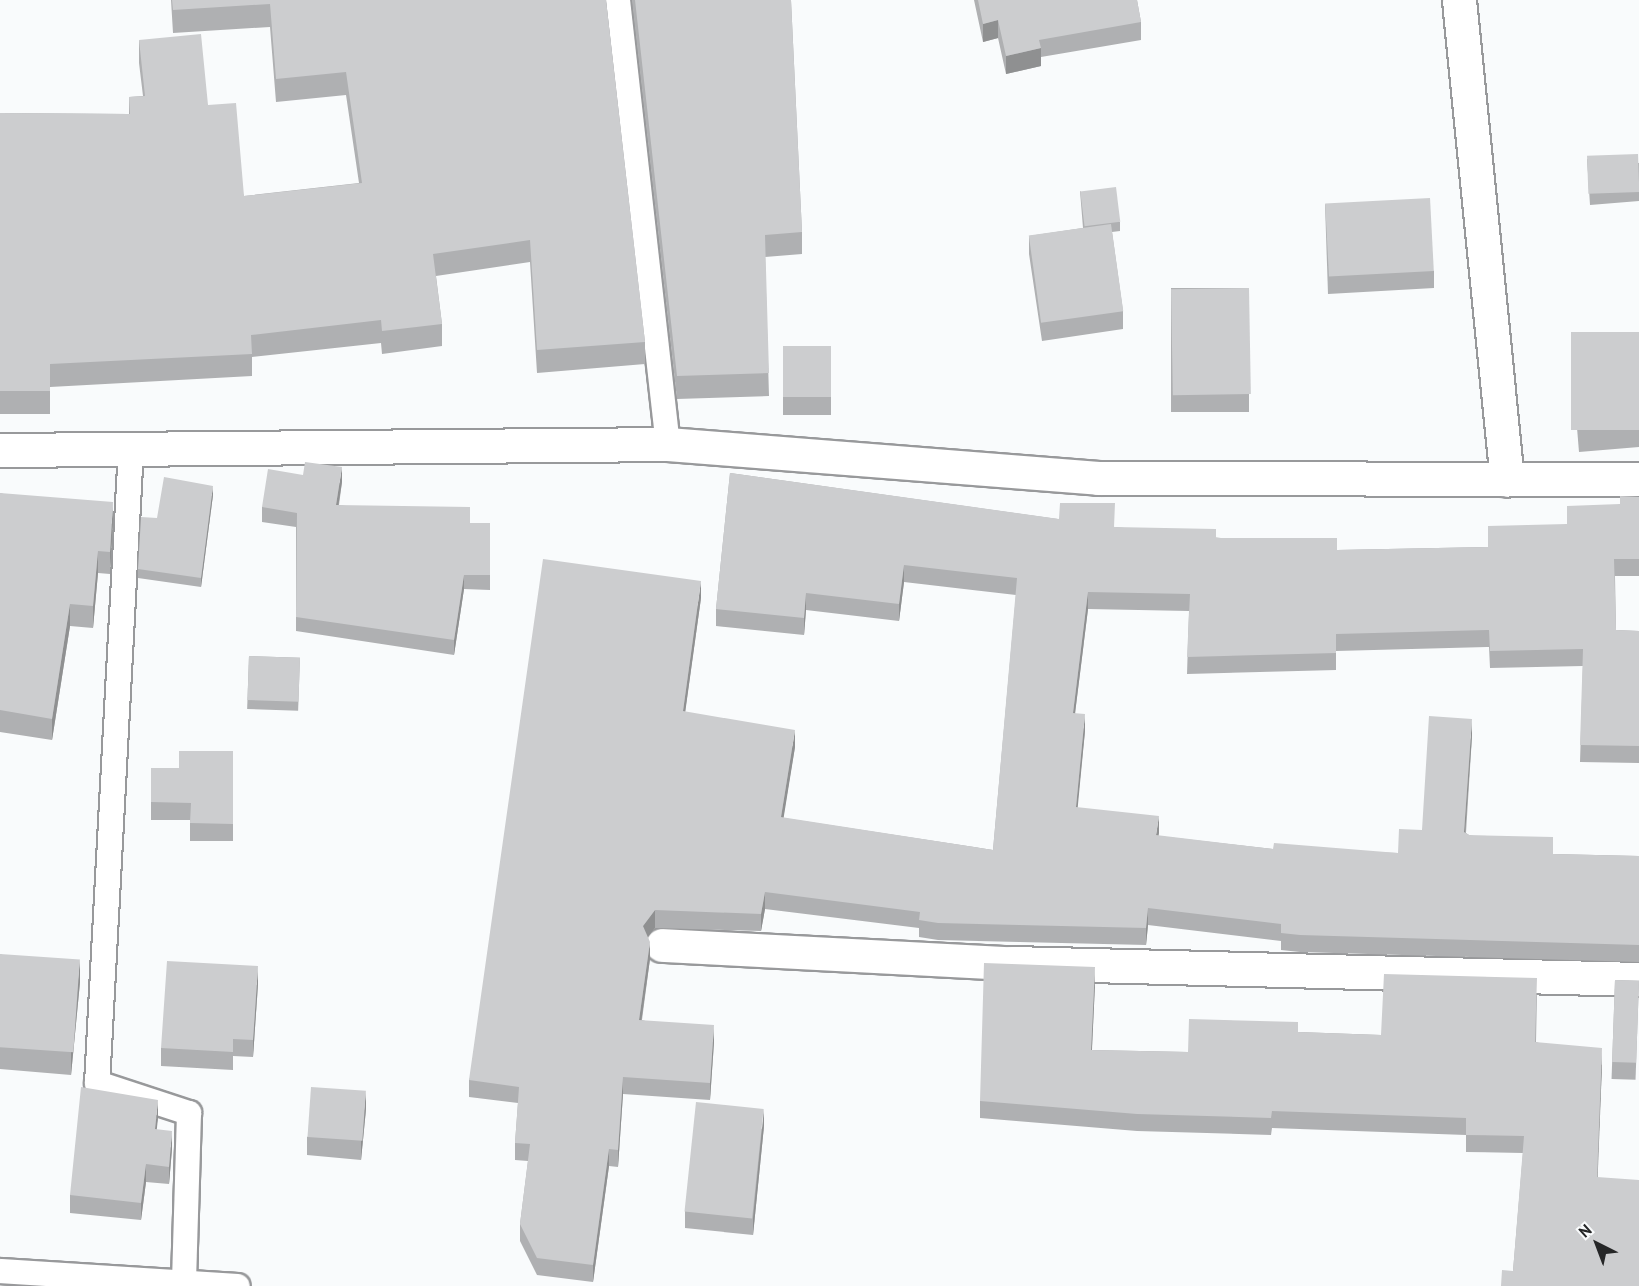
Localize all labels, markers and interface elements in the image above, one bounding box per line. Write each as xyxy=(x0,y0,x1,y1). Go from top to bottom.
north arrow xyxy=(1567,1214,1627,1274)
text: N xyxy=(1574,1220,1596,1242)

